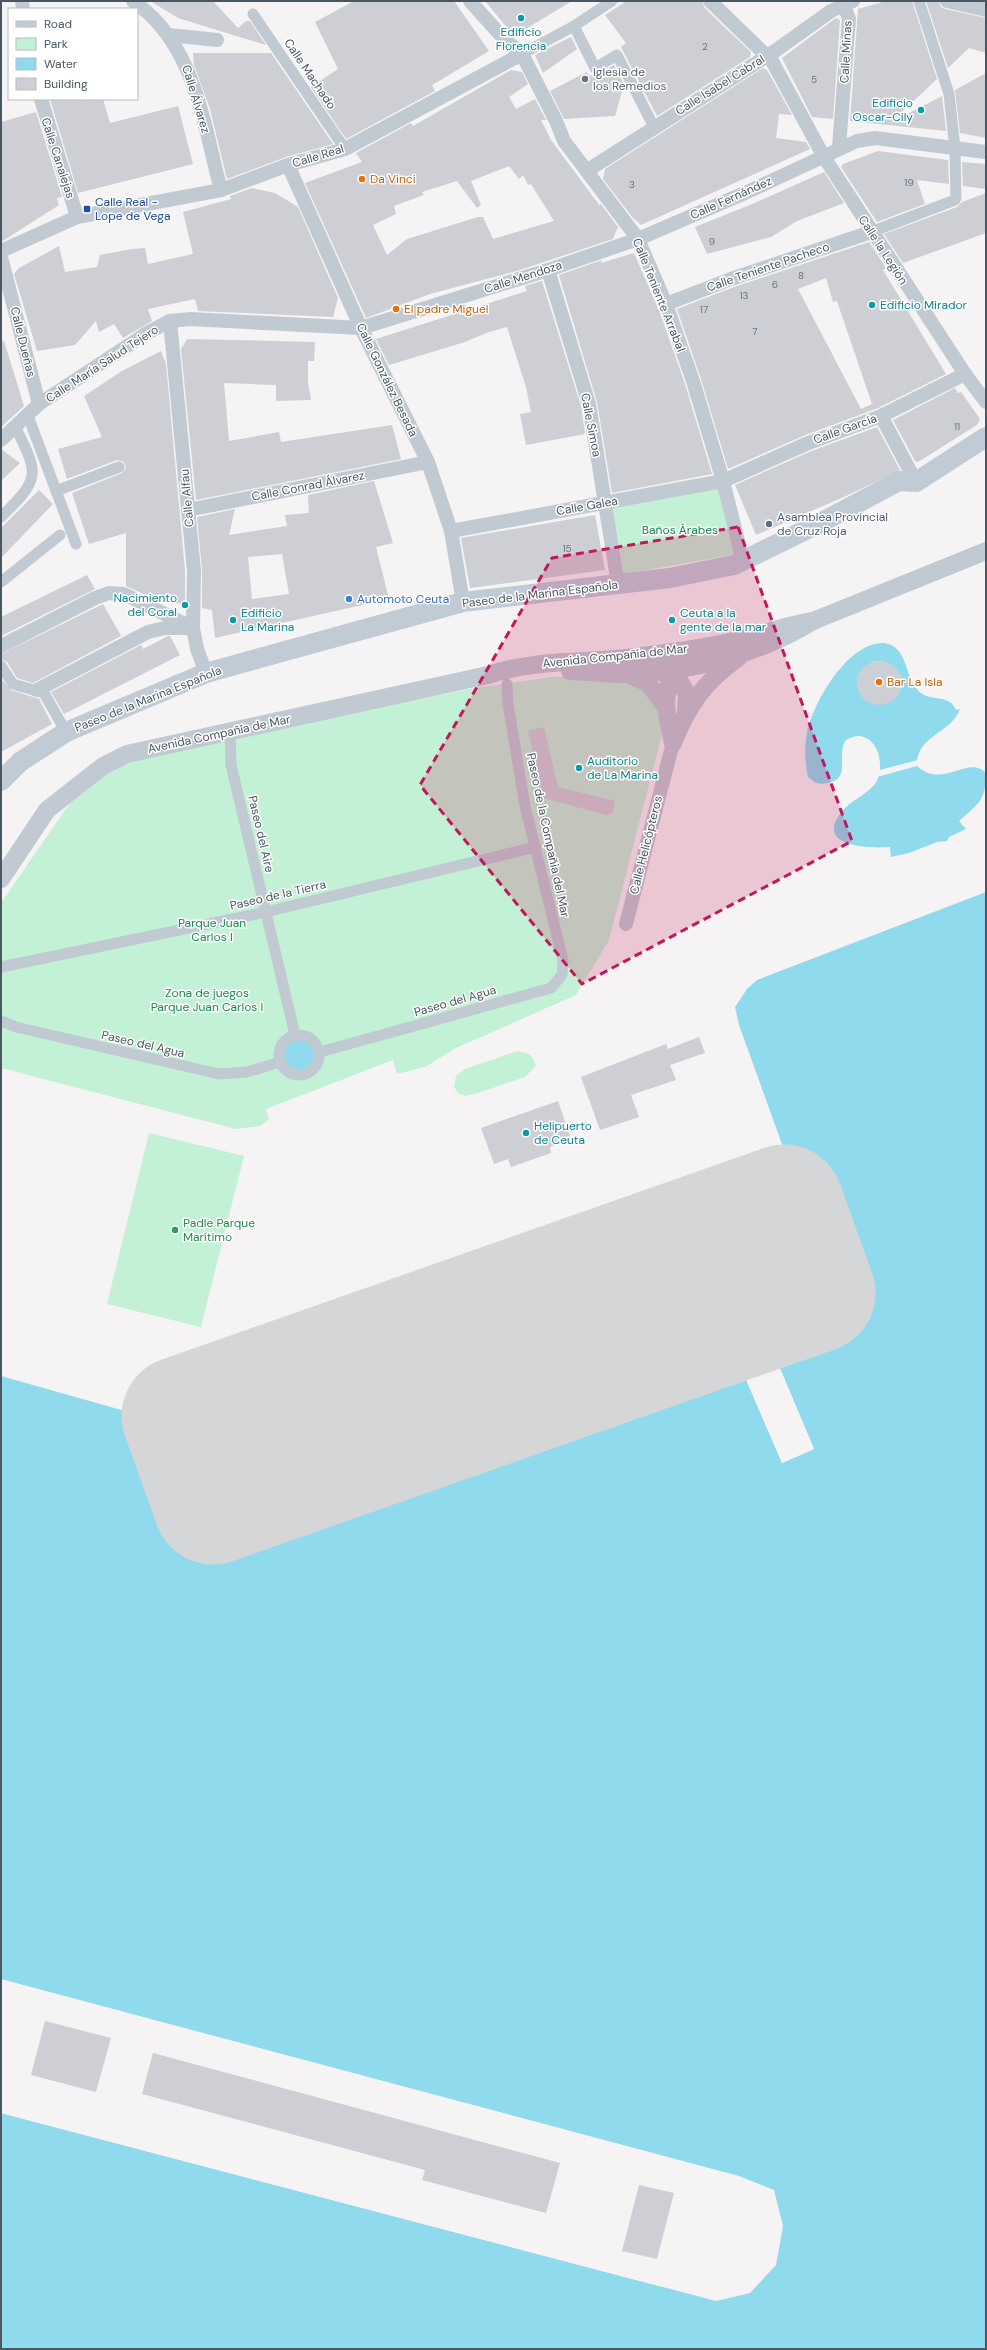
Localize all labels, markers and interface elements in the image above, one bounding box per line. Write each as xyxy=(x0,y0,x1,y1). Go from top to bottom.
legend xyxy=(8,8,138,100)
marker: Edificio Florencia xyxy=(516,13,526,23)
text: Road xyxy=(44,16,72,32)
street label: Calle Minas xyxy=(836,20,856,84)
place label: Edificio Florencia xyxy=(496,24,546,54)
text: Park xyxy=(44,36,68,52)
street label: Calle Machado xyxy=(280,36,340,112)
house number: 2 xyxy=(702,40,708,53)
street label: Calle Isabel Cabral xyxy=(672,51,768,119)
text: Water xyxy=(44,56,78,72)
street label: Calle Álvarez xyxy=(178,63,214,135)
place label: Iglesia de los Remedios xyxy=(593,64,667,94)
house number: 5 xyxy=(811,73,817,86)
marker: Iglesia de los Remedios xyxy=(580,74,590,84)
text: Building xyxy=(44,76,88,92)
place label: Edificio Oscar-Cily xyxy=(853,95,913,125)
marker: Edificio Oscar-Cily xyxy=(916,105,926,115)
street label: Calle Canalejas xyxy=(37,116,79,200)
street label: Calle Real xyxy=(290,141,346,171)
place label: Da Vinci xyxy=(370,171,416,187)
street label: Calle Fernández xyxy=(688,173,774,223)
marker: Da Vinci xyxy=(357,174,367,184)
house number: 19 xyxy=(904,176,914,189)
house number: 3 xyxy=(629,178,635,191)
place label: Calle Real - Lope de Vega xyxy=(95,194,171,224)
marker: Calle Real - Lope de Vega xyxy=(82,204,92,214)
street label: Calle la Legión xyxy=(855,212,911,288)
house number: 9 xyxy=(709,235,715,248)
street label: Calle Teniente Arrabal xyxy=(629,236,689,354)
street label: Calle Teniente Pacheco xyxy=(705,238,831,296)
street label: Calle Mendoza xyxy=(482,257,564,297)
house number: 8 xyxy=(798,269,804,282)
house number: 6 xyxy=(772,278,778,291)
house number: 13 xyxy=(739,289,749,302)
place label: Edificio Mirador xyxy=(880,297,968,313)
marker: Edificio Mirador xyxy=(867,300,877,310)
place label: El padre Miguel xyxy=(404,301,488,317)
house number: 17 xyxy=(700,303,708,316)
marker: El padre Miguel xyxy=(391,304,401,314)
street label: Calle Dueñas xyxy=(7,305,39,379)
street label: Calle González Besada xyxy=(353,321,421,439)
street label: Calle María Salud Tejero xyxy=(43,322,161,406)
house number: 7 xyxy=(752,325,758,338)
street label: Calle Simoa xyxy=(577,392,605,458)
street label: Calle García xyxy=(811,410,879,448)
house number: 11 xyxy=(954,420,960,433)
street label: Calle Conrad Álvarez xyxy=(250,467,366,505)
street label: Calle Alfau xyxy=(176,468,198,528)
street label: Calle Galea xyxy=(555,493,619,519)
place label: Asamblea Provincial de Cruz Roja xyxy=(777,509,888,539)
marker: Asamblea Provincial de Cruz Roja xyxy=(764,519,774,529)
park label: Baños Árabes xyxy=(642,522,718,538)
house number: 15 xyxy=(562,542,572,555)
street label: Paseo de la Marina Española xyxy=(461,576,619,612)
place label: Nacimiento del Coral xyxy=(114,590,177,620)
place label: Automoto Ceuta xyxy=(357,591,449,607)
marker: Automoto Ceuta xyxy=(344,594,354,604)
marker: Nacimiento del Coral xyxy=(180,600,190,610)
place label: Edificio La Marina xyxy=(241,605,294,635)
place label: Ceuta a la gente de la mar xyxy=(680,605,767,635)
marker: Edificio La Marina xyxy=(228,615,238,625)
marker: Ceuta a la gente de la mar xyxy=(667,615,677,625)
street label: Avenida Compañía de Mar xyxy=(542,640,689,672)
street label: Paseo de la Marina Española xyxy=(72,662,224,736)
place label: Bar La Isla xyxy=(887,674,942,690)
marker: Bar La Isla xyxy=(874,677,884,687)
street label: Avenida Compañía de Mar xyxy=(146,711,292,757)
street label: Paseo de la Compañia del Mar xyxy=(523,751,573,919)
place label: Auditorio de La Marina xyxy=(587,753,658,783)
marker: Auditorio de La Marina xyxy=(574,763,584,773)
street label: Paseo del Aire xyxy=(244,794,278,874)
street label: Calle Helicópteros xyxy=(626,794,666,896)
street label: Paseo de la Tierra xyxy=(228,876,328,914)
park label: Parque Juan Carlos I xyxy=(178,915,246,945)
street label: Paseo del Agua xyxy=(412,982,498,1020)
park label: Zona de juegos Parque Juan Carlos I xyxy=(151,985,263,1015)
street label: Paseo del Agua xyxy=(100,1027,186,1061)
place label: Helipuerto de Ceuta xyxy=(534,1118,592,1148)
marker: Helipuerto de Ceuta xyxy=(521,1128,531,1138)
place label: Padle Parque Marítimo xyxy=(183,1215,255,1245)
marker: Padle Parque Marítimo xyxy=(170,1225,180,1235)

